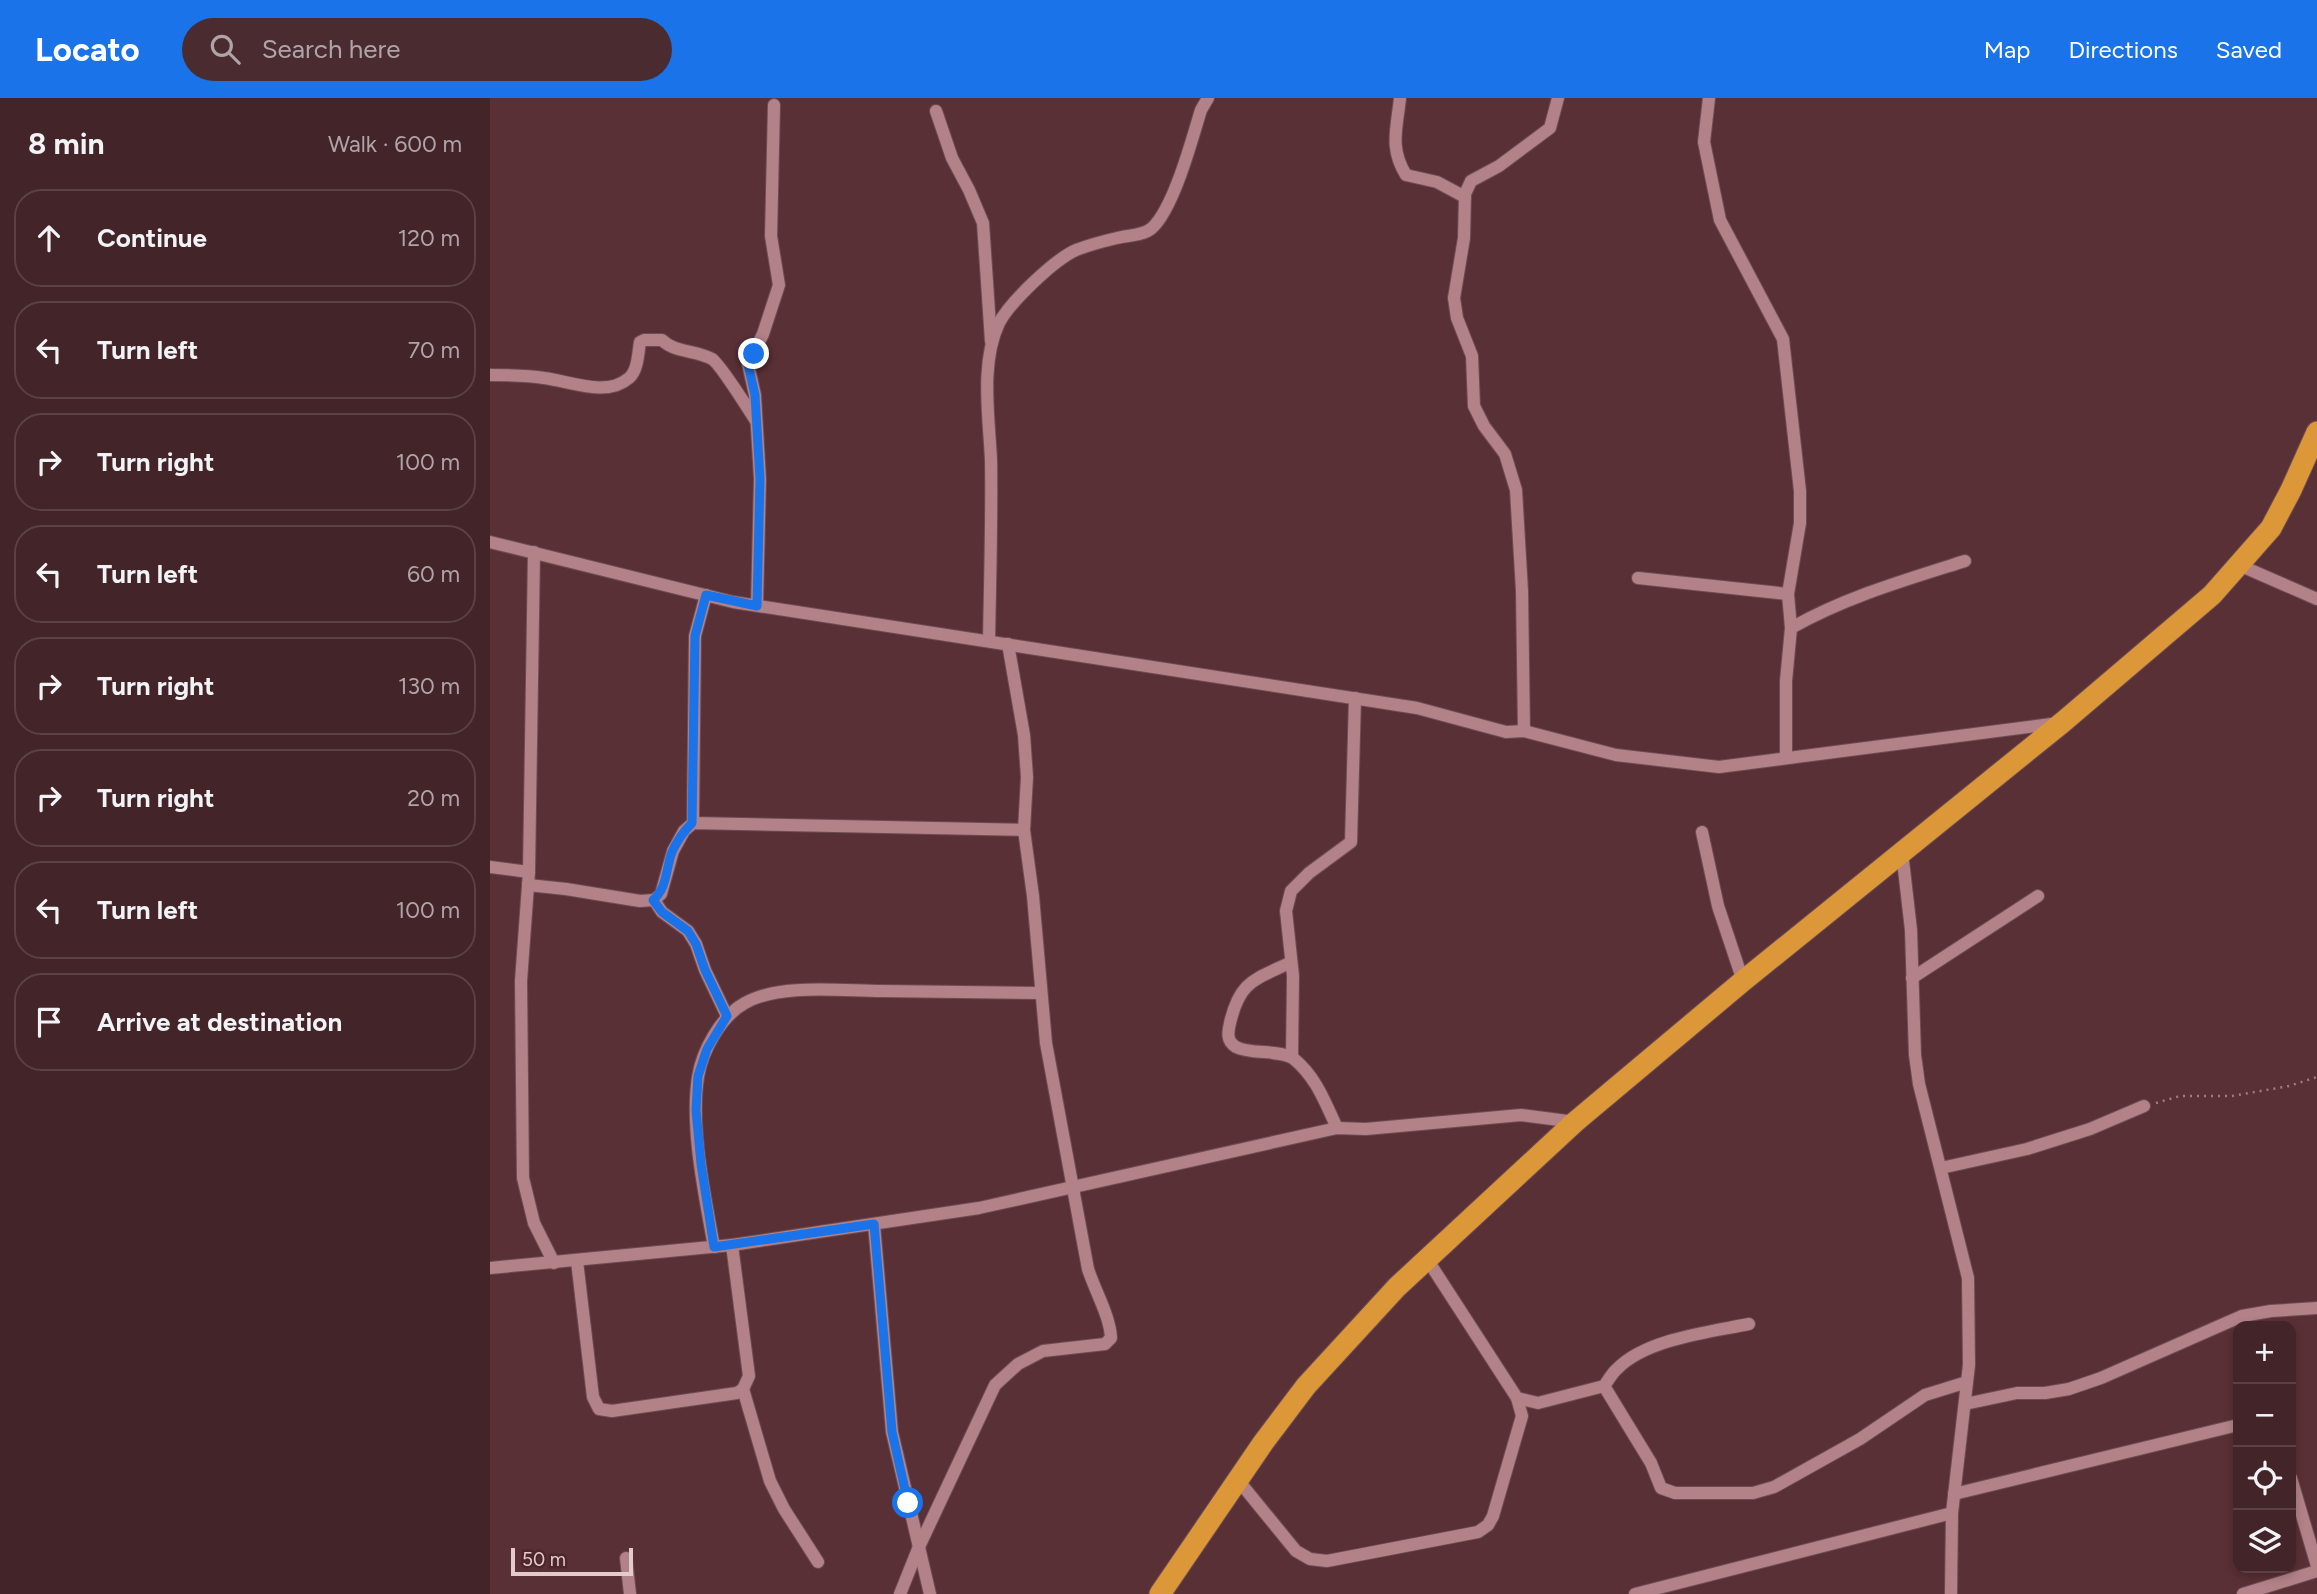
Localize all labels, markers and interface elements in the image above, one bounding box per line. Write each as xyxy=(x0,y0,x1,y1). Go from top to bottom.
search box xyxy=(182,18,672,81)
text: Locato xyxy=(35,30,140,69)
icon: search xyxy=(206,30,244,68)
text: Search here xyxy=(262,33,401,65)
text: Map xyxy=(1984,35,2030,64)
text: Directions xyxy=(2068,35,2178,64)
text: Saved xyxy=(2216,35,2282,64)
text: 8 min xyxy=(28,125,105,162)
text: Walk · 600 m xyxy=(328,130,462,158)
icon: ahead xyxy=(30,219,68,257)
text: Continue xyxy=(97,222,207,254)
text: 120 m xyxy=(398,224,460,252)
icon: left xyxy=(30,331,68,369)
text: Turn left xyxy=(97,334,198,366)
text: 70 m xyxy=(408,336,460,364)
route end xyxy=(738,338,769,369)
icon: right xyxy=(30,443,68,481)
text: Turn right xyxy=(97,446,214,478)
text: 100 m xyxy=(396,448,460,476)
icon: left xyxy=(30,555,68,593)
text: Turn left xyxy=(97,558,198,590)
text: 60 m xyxy=(407,560,460,588)
icon: right xyxy=(30,667,68,705)
text: Turn right xyxy=(97,670,214,702)
text: 130 m xyxy=(398,672,460,700)
icon: right xyxy=(30,779,68,817)
text: Turn right xyxy=(97,782,214,814)
text: 20 m xyxy=(407,784,460,812)
icon: left xyxy=(30,891,68,929)
text: Turn left xyxy=(97,894,198,926)
text: 100 m xyxy=(396,896,460,924)
icon: arrive xyxy=(30,1003,68,1041)
text: Arrive at destination xyxy=(97,1006,342,1038)
map controls xyxy=(2233,1321,2296,1573)
button: + xyxy=(2233,1321,2296,1384)
button: − xyxy=(2233,1384,2296,1447)
button: locate xyxy=(2233,1447,2296,1510)
route start xyxy=(892,1487,923,1518)
button: layers xyxy=(2233,1510,2296,1573)
scale bar xyxy=(511,1545,634,1577)
text: 50 m xyxy=(522,1548,566,1571)

